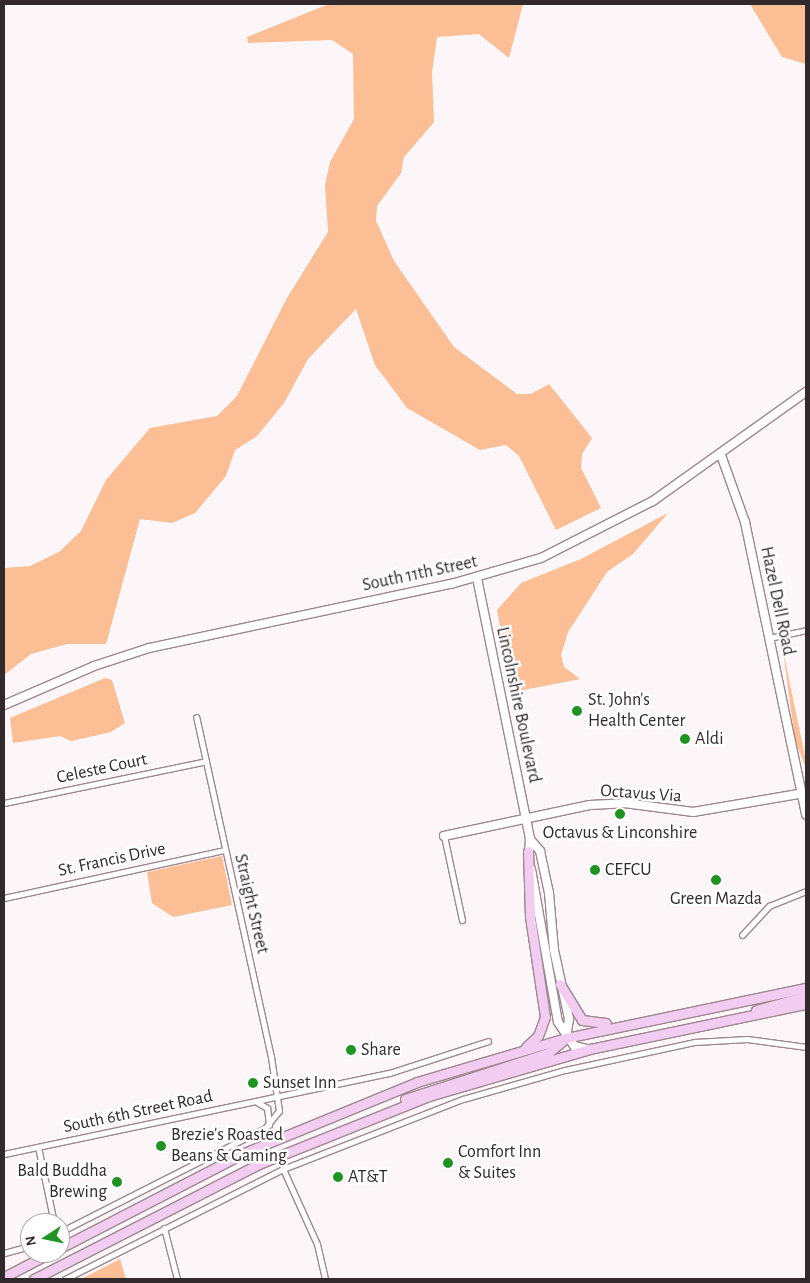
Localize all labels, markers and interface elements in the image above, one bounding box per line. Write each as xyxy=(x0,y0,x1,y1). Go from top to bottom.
street label: Hazel Dell Road xyxy=(755,545,799,657)
street label: South 11th Street xyxy=(361,551,479,597)
street label: Lincolnshire Boulevard xyxy=(491,625,545,785)
place label: St. John's Health Center xyxy=(588,690,685,732)
marker: St. John's Health Center xyxy=(570,704,584,718)
place label: Aldi xyxy=(695,728,724,750)
marker: Aldi xyxy=(679,733,691,745)
street label: Celeste Court xyxy=(55,749,149,789)
street label: Octavus Via xyxy=(600,780,682,808)
marker: Octavus & Linconshire xyxy=(614,808,626,820)
place label: Octavus & Linconshire xyxy=(543,822,697,844)
street label: St. Francis Drive xyxy=(56,838,168,882)
street label: Straight Street xyxy=(229,852,273,956)
place label: CEFCU xyxy=(605,859,651,881)
marker: CEFCU xyxy=(589,864,601,876)
marker: Green Mazda xyxy=(710,874,722,886)
place label: Green Mazda xyxy=(670,888,762,910)
place label: Share xyxy=(361,1039,401,1061)
marker: Share xyxy=(345,1044,357,1056)
place label: Sunset Inn xyxy=(263,1072,336,1094)
marker: Sunset Inn xyxy=(247,1077,259,1089)
street label: South 6th Street Road xyxy=(61,1086,215,1138)
place label: Brezie's Roasted Beans & Gaming xyxy=(171,1125,287,1168)
marker: Brezie's Roasted Beans & Gaming xyxy=(155,1140,167,1152)
place label: Comfort Inn & Suites xyxy=(458,1142,541,1184)
marker: Comfort Inn & Suites xyxy=(442,1157,454,1169)
place label: Bald Buddha Brewing xyxy=(17,1161,107,1204)
place label: AT&T xyxy=(348,1166,388,1188)
marker: AT&T xyxy=(332,1171,344,1183)
marker: Bald Buddha Brewing xyxy=(111,1176,123,1188)
north arrow xyxy=(20,1213,70,1263)
text: N xyxy=(23,1235,39,1247)

